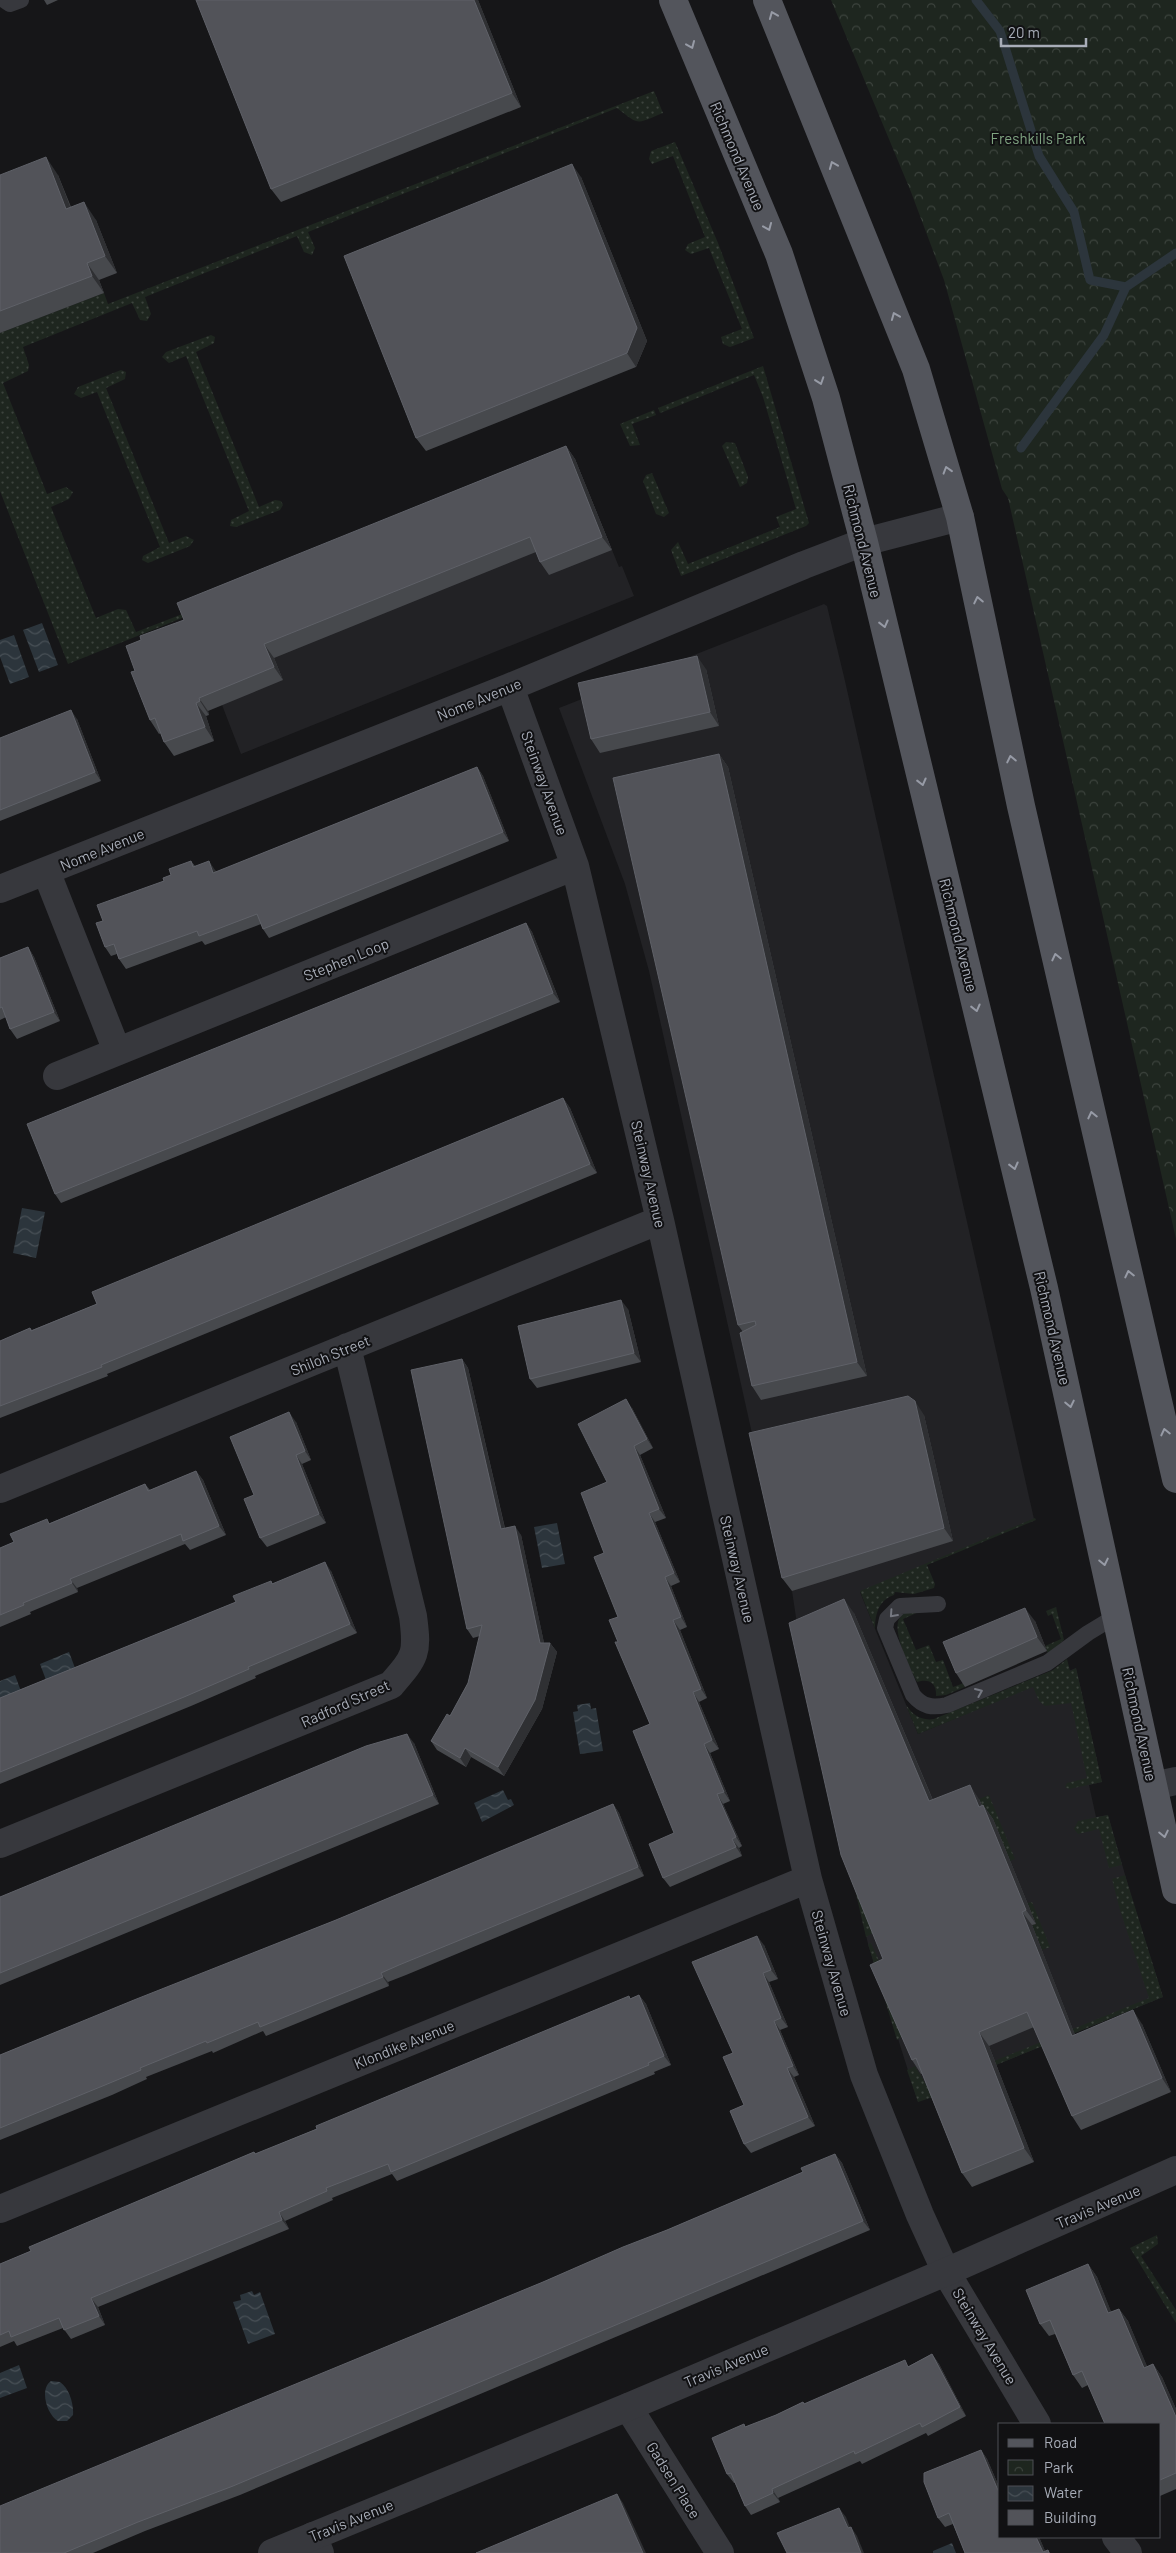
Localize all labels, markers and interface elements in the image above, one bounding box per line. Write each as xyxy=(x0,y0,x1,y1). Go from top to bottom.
one-way arrow xyxy=(769,11,779,20)
scale bar xyxy=(1001,15,1086,47)
text: 20 m xyxy=(1008,23,1040,41)
one-way arrow xyxy=(685,40,696,49)
street label: Richmond Avenue xyxy=(707,99,769,213)
park label: Freshkills Park xyxy=(991,129,1086,147)
one-way arrow xyxy=(829,162,839,170)
one-way arrow xyxy=(762,222,772,231)
one-way arrow xyxy=(890,312,901,321)
one-way arrow xyxy=(814,376,824,385)
one-way arrow xyxy=(942,466,952,474)
street label: Richmond Avenue xyxy=(840,482,886,600)
one-way arrow xyxy=(974,595,984,604)
one-way arrow xyxy=(878,619,889,628)
street label: Nome Avenue xyxy=(434,674,524,724)
street label: Steinway Avenue xyxy=(518,728,572,838)
one-way arrow xyxy=(1006,754,1017,763)
one-way arrow xyxy=(916,777,927,786)
street label: Nome Avenue xyxy=(57,824,147,874)
street label: Richmond Avenue xyxy=(936,876,982,994)
street label: Stephen Loop xyxy=(301,934,391,984)
one-way arrow xyxy=(1051,952,1062,961)
one-way arrow xyxy=(970,1003,981,1012)
one-way arrow xyxy=(1087,1111,1098,1120)
street label: Steinway Avenue xyxy=(628,1119,670,1229)
one-way arrow xyxy=(1008,1161,1019,1170)
street label: Richmond Avenue xyxy=(1031,1269,1075,1387)
one-way arrow xyxy=(1124,1269,1134,1278)
street label: Shiloh Street xyxy=(288,1331,372,1379)
one-way arrow xyxy=(1064,1399,1074,1408)
one-way arrow xyxy=(1160,1428,1171,1436)
street label: Steinway Avenue xyxy=(717,1514,759,1624)
one-way arrow xyxy=(1098,1558,1109,1567)
one-way arrow xyxy=(890,1608,899,1617)
street label: Richmond Avenue xyxy=(1119,1665,1161,1783)
street label: Radford Street xyxy=(298,1675,392,1731)
one-way arrow xyxy=(974,1688,982,1698)
one-way arrow xyxy=(1158,1830,1169,1838)
street label: Steinway Avenue xyxy=(808,1908,856,2018)
street label: Klondike Avenue xyxy=(351,2016,457,2072)
street label: Travis Avenue xyxy=(1053,2180,1143,2232)
street label: Steinway Avenue xyxy=(949,2284,1021,2388)
street label: Travis Avenue xyxy=(681,2339,771,2391)
legend xyxy=(998,2423,1161,2538)
text: Road xyxy=(1044,2433,1077,2451)
street label: Gadsen Place xyxy=(643,2438,705,2522)
text: Park xyxy=(1044,2458,1074,2476)
text: Water xyxy=(1044,2483,1083,2501)
street label: Travis Avenue xyxy=(306,2495,396,2545)
text: Building xyxy=(1044,2508,1097,2526)

